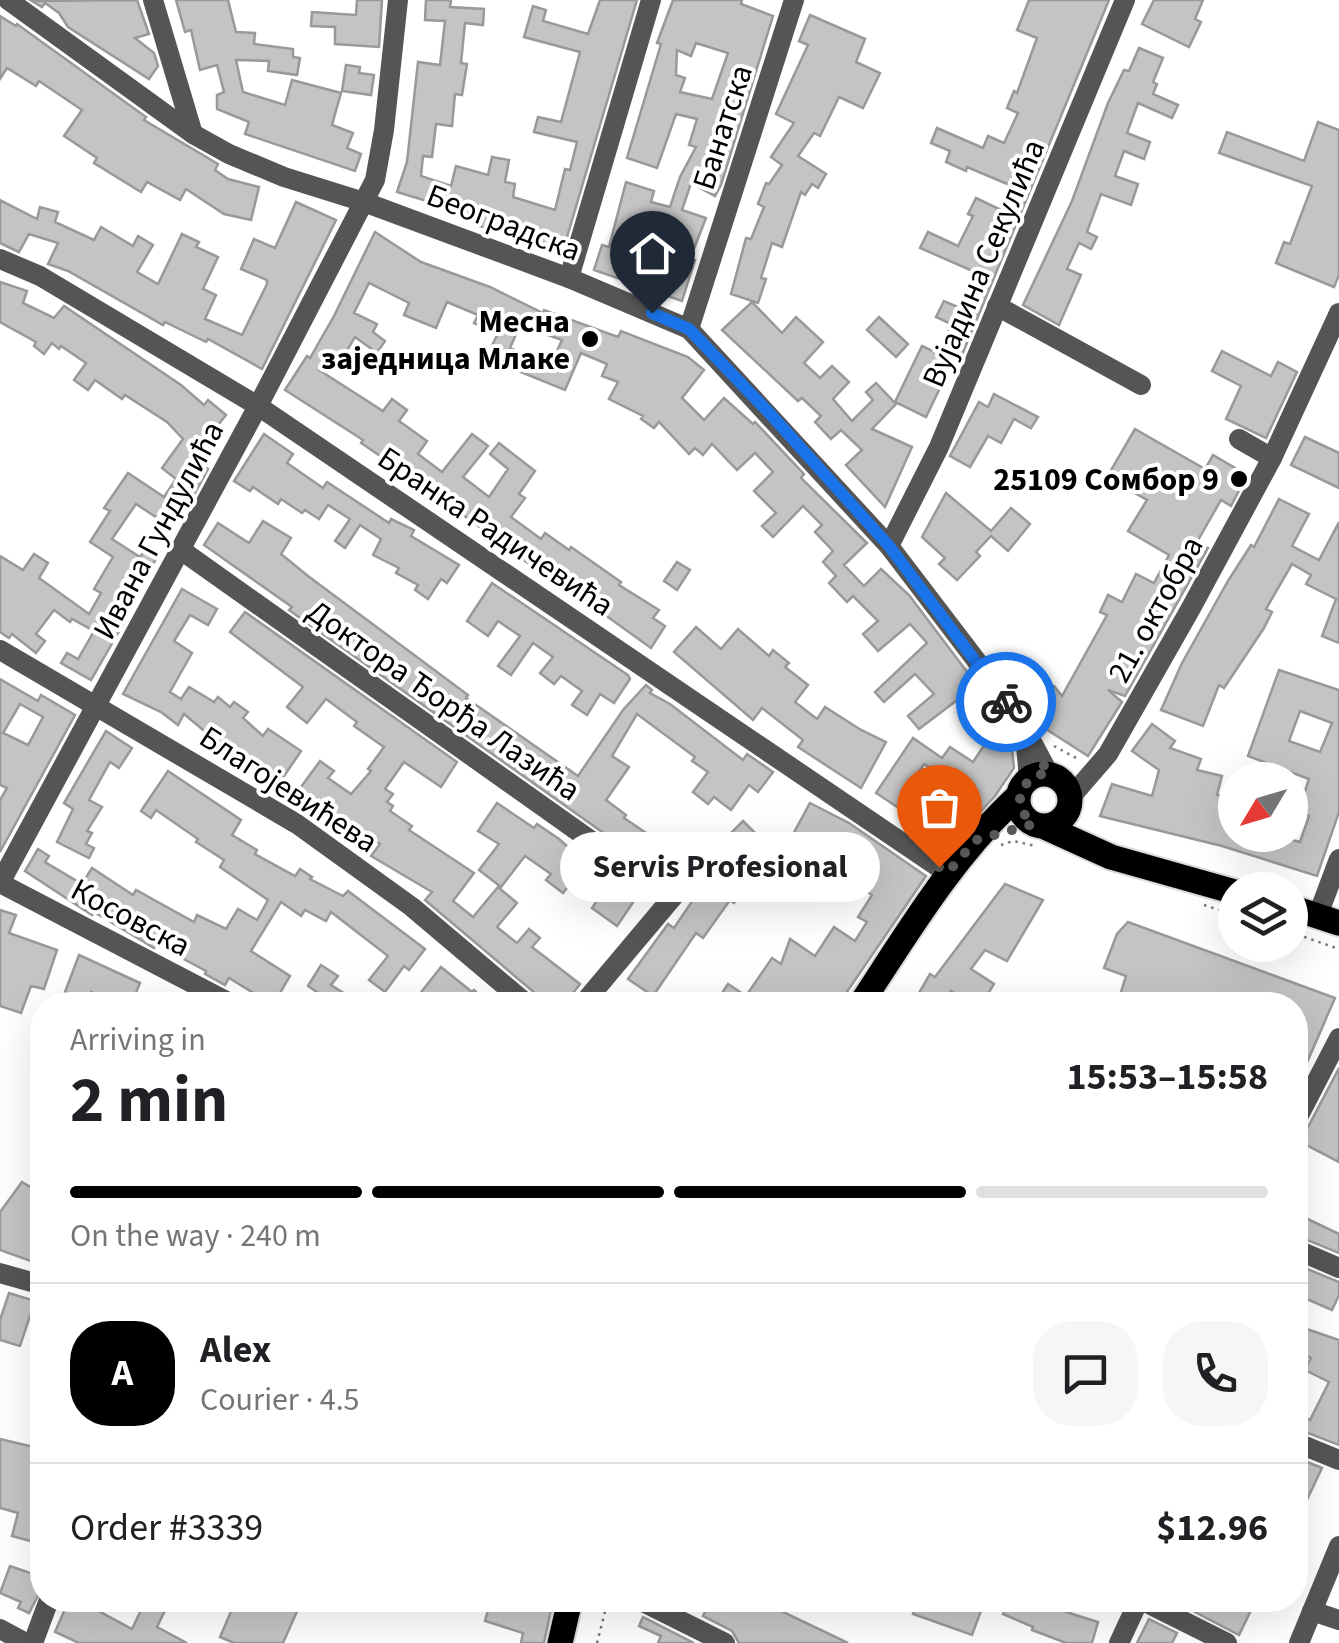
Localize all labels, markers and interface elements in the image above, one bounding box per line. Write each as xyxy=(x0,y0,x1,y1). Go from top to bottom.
street label: Банатска xyxy=(681,59,765,196)
street label: Вујадина Секулића xyxy=(911,132,1057,395)
street label: Београдска xyxy=(420,172,587,273)
pin xyxy=(610,211,695,314)
icon: home xyxy=(625,226,680,281)
place label: Месна заједница Млаке xyxy=(321,299,570,382)
marker: Месна заједница Млаке xyxy=(579,328,601,350)
street label: Ивана Гундулића xyxy=(82,413,236,648)
street label: Бранка Радичевића xyxy=(368,436,623,628)
place label: 25109 Сомбор 9 xyxy=(993,457,1219,503)
marker: 25109 Сомбор 9 xyxy=(1228,468,1250,490)
street label: 21. октобра xyxy=(1097,528,1215,691)
street label: Доктора Ђорђа Лазића xyxy=(297,589,590,813)
courier xyxy=(956,652,1056,752)
icon: bike xyxy=(979,675,1034,730)
street label: Благојевићева xyxy=(190,715,387,865)
north arrow xyxy=(1218,762,1308,852)
map controls xyxy=(1218,762,1308,962)
pin xyxy=(897,765,982,868)
icon: bag xyxy=(912,780,967,835)
callout: Servis Profesional xyxy=(559,832,879,902)
text: Servis Profesional xyxy=(593,844,847,890)
street label: Косовска xyxy=(63,867,198,969)
button: layers xyxy=(1218,872,1308,962)
text: Arriving in xyxy=(70,1017,206,1063)
text: 15:53–15:58 xyxy=(1066,1050,1268,1104)
text: 2 min xyxy=(70,1054,228,1147)
text: On the way · 240 m xyxy=(70,1213,321,1259)
button: chat xyxy=(1033,1321,1138,1426)
button: phone xyxy=(1163,1321,1268,1426)
text: Alex xyxy=(200,1323,271,1377)
text: A xyxy=(112,1346,133,1400)
text: Courier · 4.5 xyxy=(200,1377,360,1423)
text: Order #3339 xyxy=(70,1501,263,1555)
text: $12.96 xyxy=(1156,1501,1268,1555)

